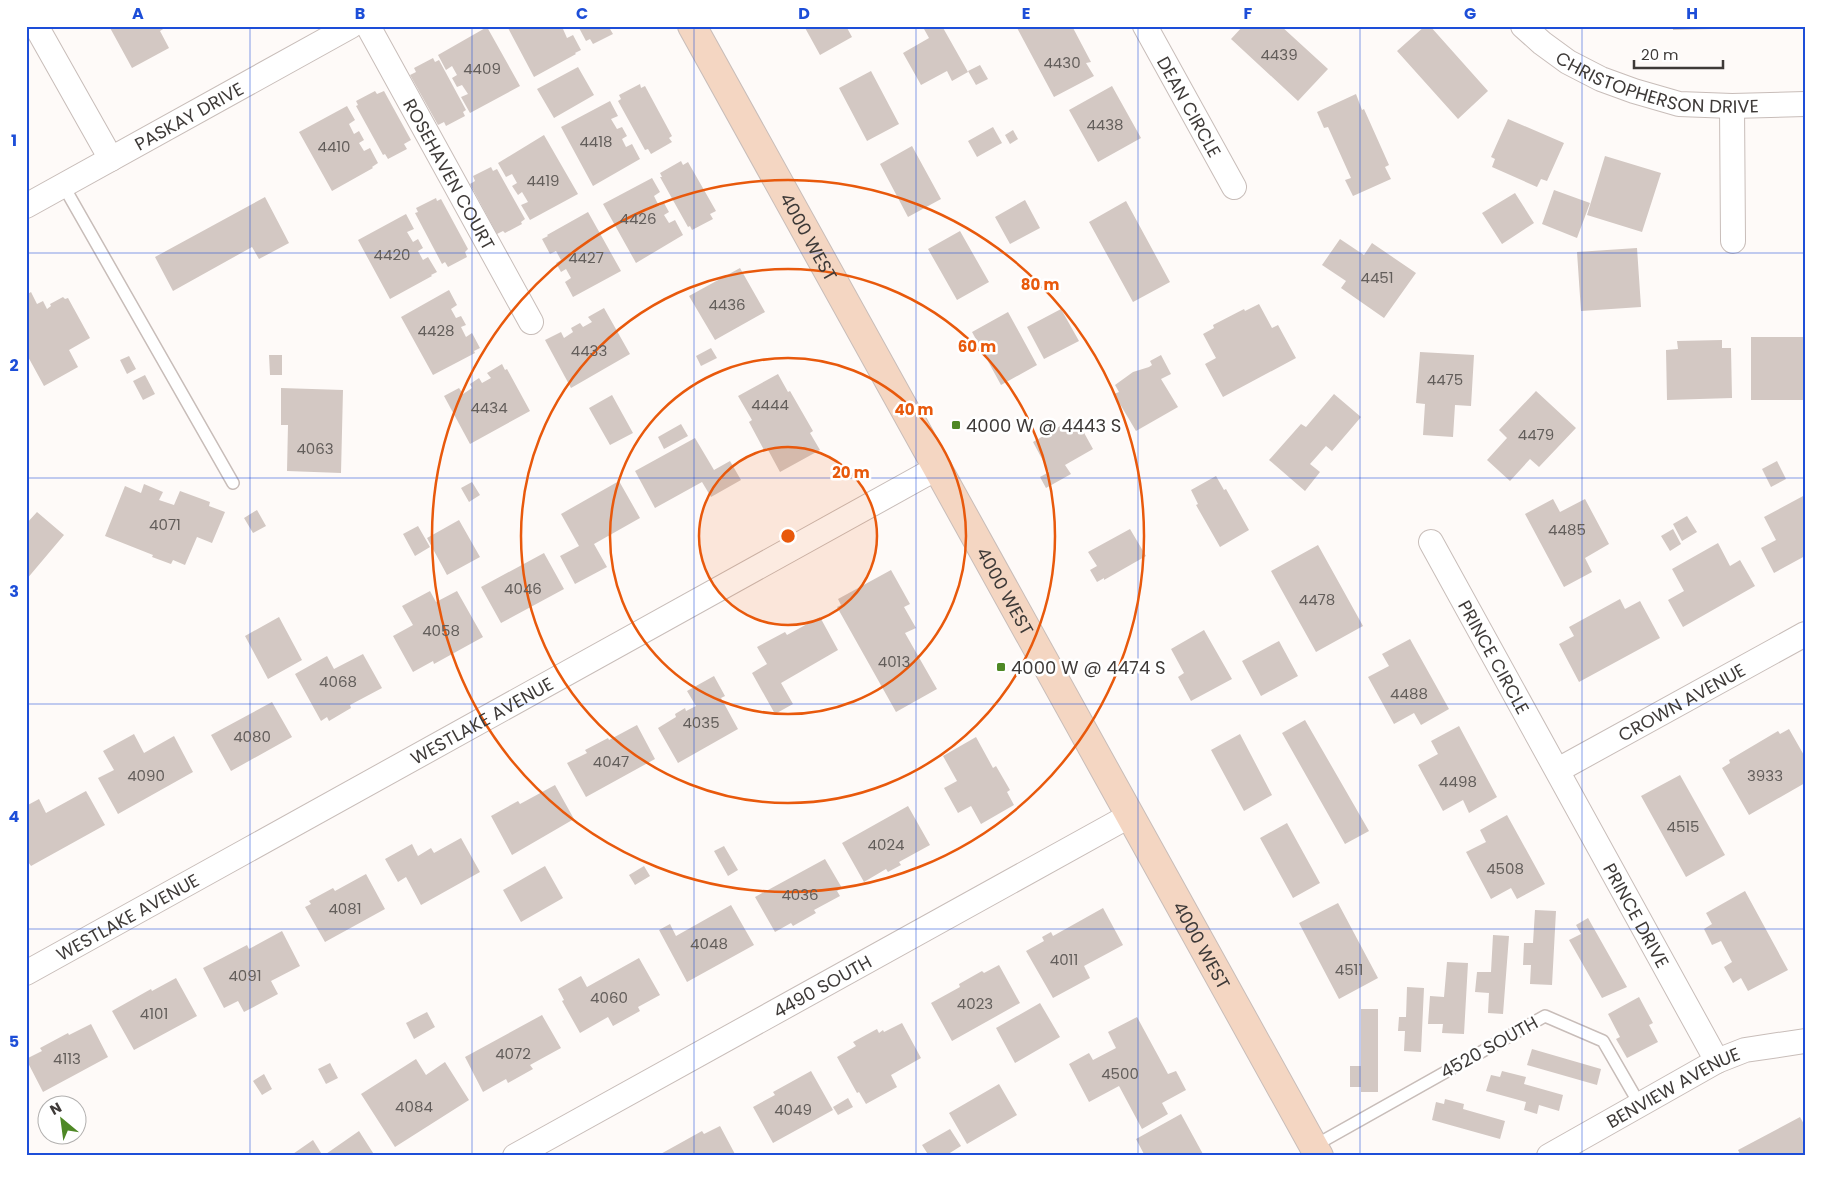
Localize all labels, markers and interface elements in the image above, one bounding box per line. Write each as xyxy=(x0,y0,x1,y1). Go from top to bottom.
text: A xyxy=(132,2,144,25)
text: B xyxy=(355,2,365,25)
text: C xyxy=(576,2,588,25)
text: D xyxy=(798,2,810,25)
text: E xyxy=(1022,2,1030,25)
text: F xyxy=(1244,2,1253,25)
text: G xyxy=(1464,2,1476,25)
text: H xyxy=(1686,2,1698,25)
scale bar xyxy=(1634,38,1722,70)
house number: 4439 xyxy=(1260,44,1298,65)
text: 20 m xyxy=(1641,44,1679,65)
street label: CHRISTOPHERSON DRIVE xyxy=(1551,45,1759,119)
house number: 4430 xyxy=(1043,52,1081,73)
street label: DEAN CIRCLE xyxy=(1152,52,1227,161)
house number: 4409 xyxy=(463,58,501,79)
street label: PASKAY DRIVE xyxy=(130,76,248,156)
street label: ROSEHAVEN COURT xyxy=(398,94,501,254)
house number: 4438 xyxy=(1086,114,1124,135)
text: 1 xyxy=(11,129,17,152)
house number: 4418 xyxy=(579,131,613,152)
house number: 4410 xyxy=(317,136,351,157)
house number: 4419 xyxy=(526,170,560,191)
street label: 4000 WEST xyxy=(774,188,844,286)
house number: 4426 xyxy=(619,208,657,229)
house number: 4420 xyxy=(374,244,410,265)
house number: 4427 xyxy=(568,247,604,268)
house number: 4451 xyxy=(1360,267,1394,288)
text: 80 m xyxy=(1021,274,1059,295)
house number: 4436 xyxy=(708,294,746,315)
house number: 4428 xyxy=(418,320,454,341)
text: 60 m xyxy=(958,336,996,357)
house number: 4433 xyxy=(571,340,607,361)
text: 2 xyxy=(9,354,19,377)
house number: 4475 xyxy=(1427,369,1463,390)
house number: 4444 xyxy=(751,394,789,415)
house number: 4434 xyxy=(470,397,508,418)
text: 40 m xyxy=(894,399,934,420)
place label: 4000 W @ 4443 S xyxy=(966,413,1121,438)
marker: 4000 W @ 4443 S xyxy=(950,419,962,431)
house number: 4479 xyxy=(1518,424,1554,445)
house number: 4063 xyxy=(296,438,334,459)
text: 20 m xyxy=(832,462,870,483)
house number: 4071 xyxy=(149,514,181,535)
house number: 4485 xyxy=(1548,519,1586,540)
centre of rings xyxy=(779,527,797,545)
street label: 4000 WEST xyxy=(971,542,1040,640)
house number: 4046 xyxy=(504,578,542,599)
text: 3 xyxy=(9,580,19,603)
house number: 4478 xyxy=(1299,589,1335,610)
street label: PRINCE CIRCLE xyxy=(1453,595,1536,718)
house number: 4058 xyxy=(422,620,460,641)
house number: 4013 xyxy=(878,651,910,672)
place label: 4000 W @ 4474 S xyxy=(1011,655,1166,680)
street label: CROWN AVENUE xyxy=(1613,657,1750,747)
marker: 4000 W @ 4474 S xyxy=(995,661,1007,673)
house number: 4068 xyxy=(319,671,357,692)
street label: WESTLAKE AVENUE xyxy=(406,671,557,770)
house number: 4488 xyxy=(1390,683,1428,704)
house number: 4035 xyxy=(682,712,720,733)
house number: 4080 xyxy=(233,726,271,747)
house number: 4047 xyxy=(593,751,629,772)
house number: 4090 xyxy=(127,765,165,786)
house number: 3933 xyxy=(1747,765,1783,786)
house number: 4498 xyxy=(1439,771,1477,792)
text: 4 xyxy=(9,805,20,828)
house number: 4515 xyxy=(1666,816,1700,837)
house number: 4024 xyxy=(868,834,904,855)
house number: 4508 xyxy=(1486,858,1524,879)
street label: PRINCE DRIVE xyxy=(1598,858,1676,972)
street label: WESTLAKE AVENUE xyxy=(52,867,203,966)
house number: 4036 xyxy=(781,884,819,905)
street label: 4000 WEST xyxy=(1167,896,1237,994)
house number: 4081 xyxy=(328,898,362,919)
house number: 4048 xyxy=(690,933,728,954)
street label: 4490 SOUTH xyxy=(768,949,876,1023)
house number: 4011 xyxy=(1050,949,1078,970)
house number: 4511 xyxy=(1335,959,1363,980)
house number: 4091 xyxy=(228,965,262,986)
house number: 4060 xyxy=(590,987,628,1008)
house number: 4023 xyxy=(957,993,993,1014)
house number: 4101 xyxy=(140,1003,168,1024)
street label: 4520 SOUTH xyxy=(1436,1010,1542,1084)
text: 5 xyxy=(9,1030,19,1053)
street label: BENVIEW AVENUE xyxy=(1602,1041,1743,1134)
house number: 4072 xyxy=(495,1043,531,1064)
house number: 4113 xyxy=(53,1048,81,1069)
house number: 4500 xyxy=(1101,1063,1139,1084)
north arrow xyxy=(38,1094,88,1144)
house number: 4084 xyxy=(395,1096,433,1117)
text: N xyxy=(46,1097,65,1120)
house number: 4049 xyxy=(774,1099,812,1120)

